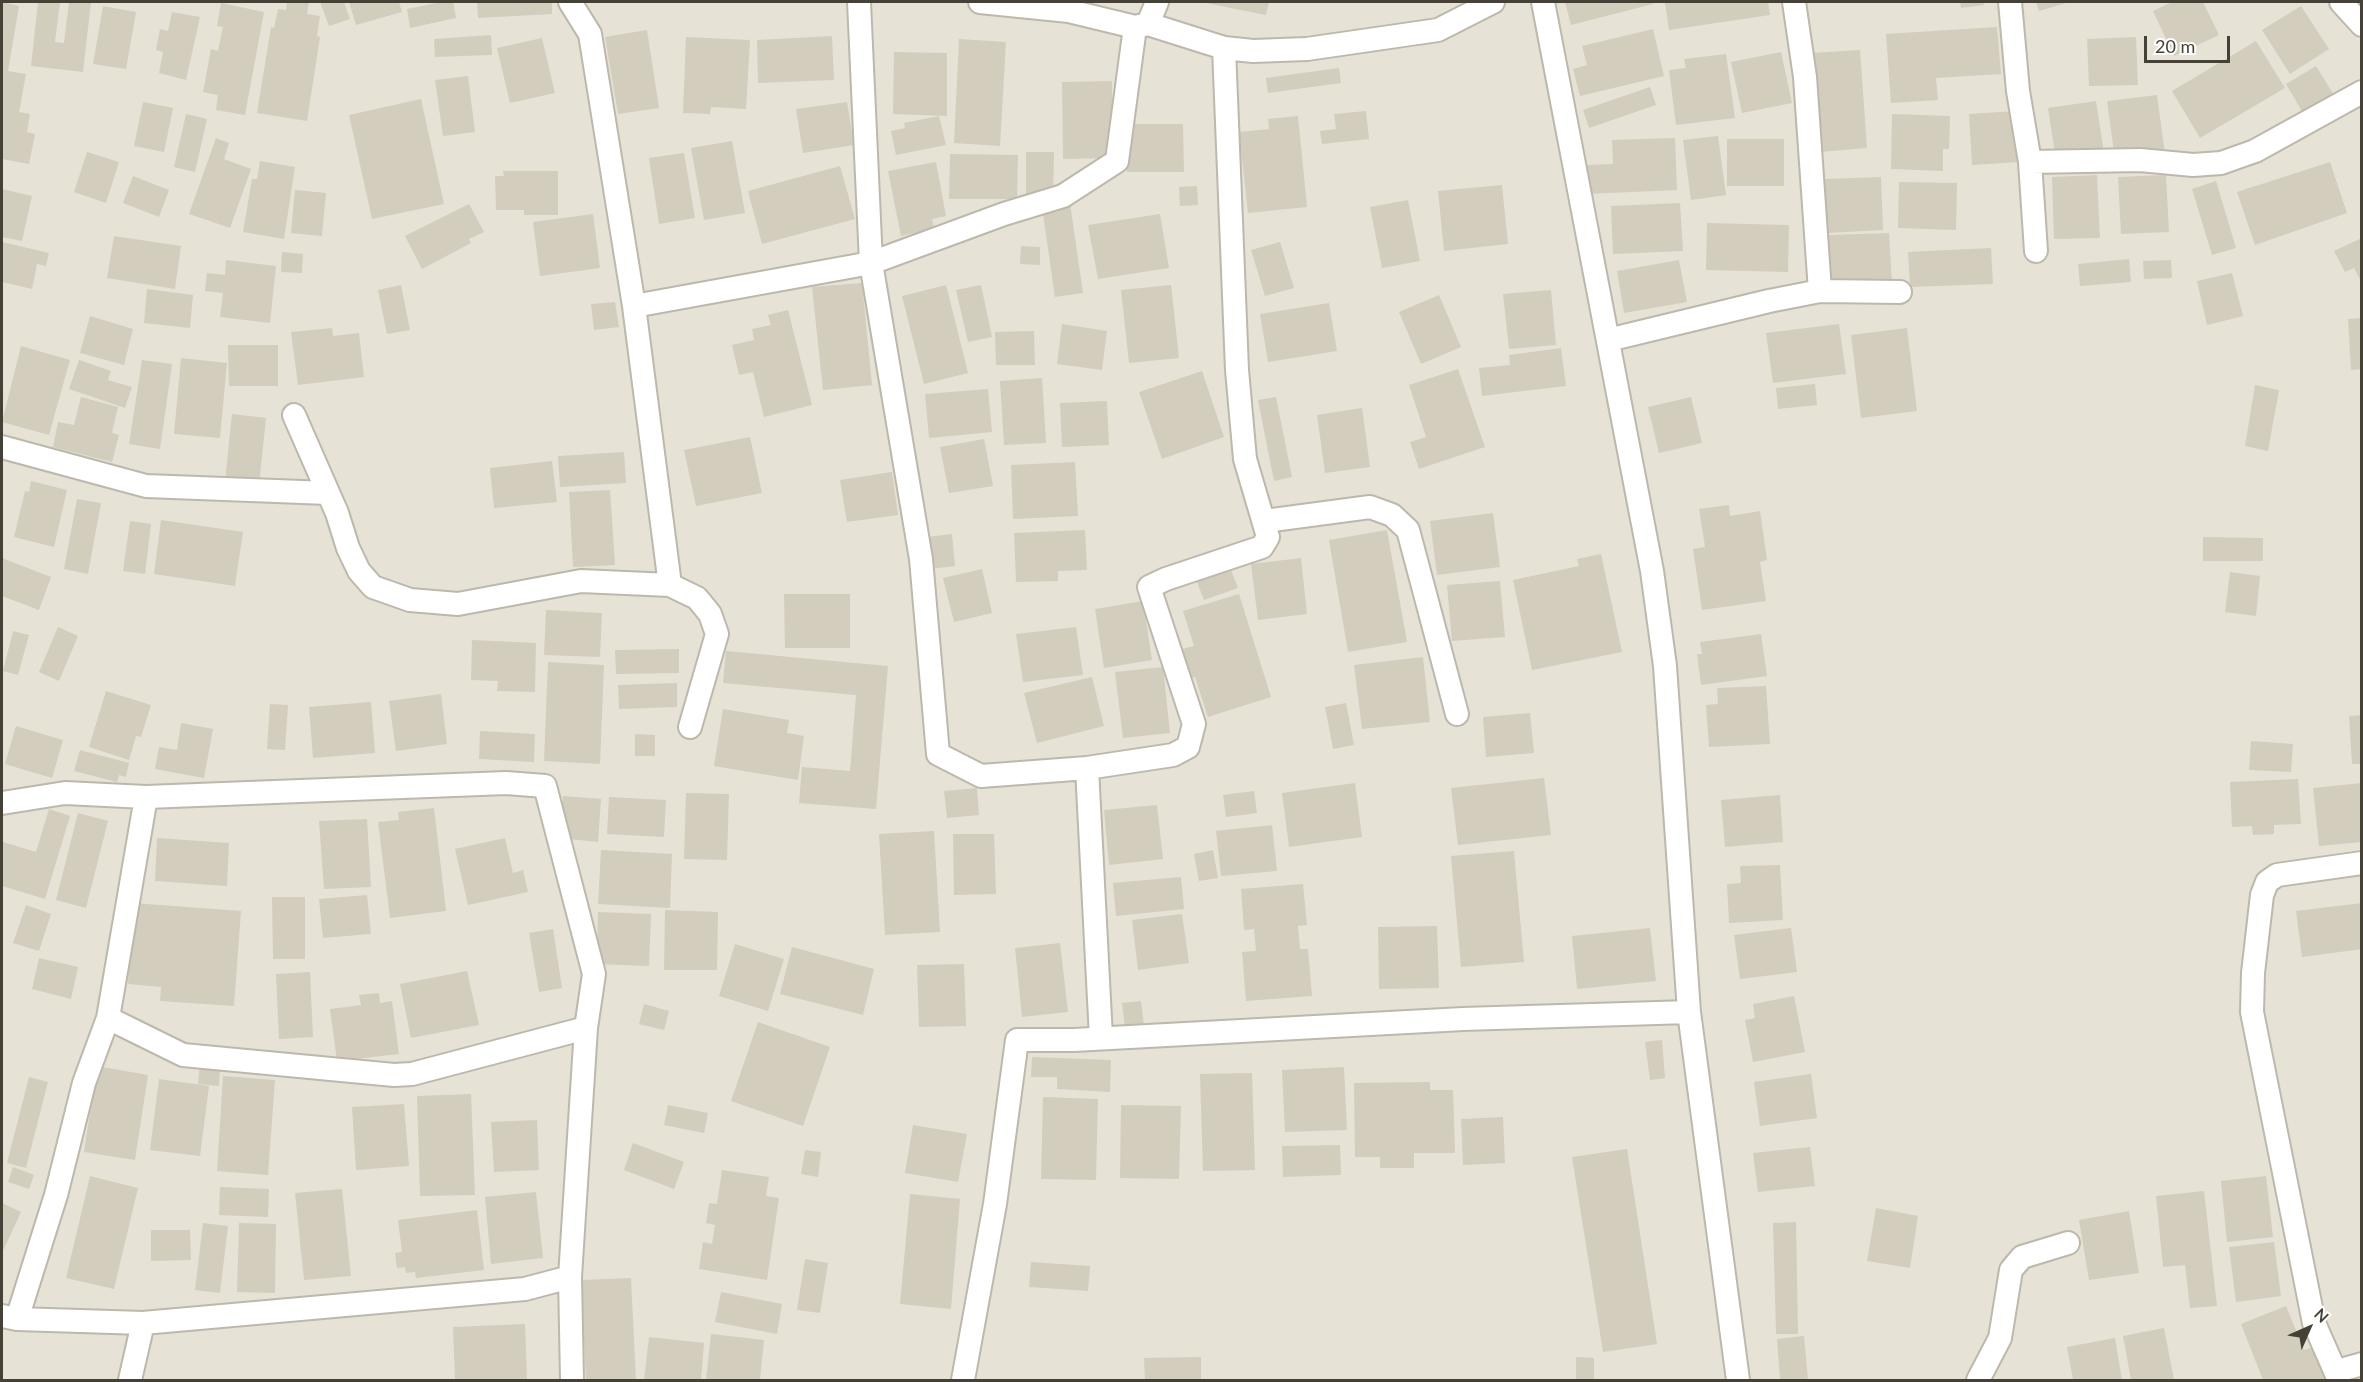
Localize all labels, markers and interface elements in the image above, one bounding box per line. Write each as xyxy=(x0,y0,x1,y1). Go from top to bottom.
scale bar xyxy=(2147,24,2232,62)
text: 20 m xyxy=(2155,35,2195,57)
north arrow xyxy=(2279,1298,2339,1358)
text: N xyxy=(2311,1304,2333,1326)

